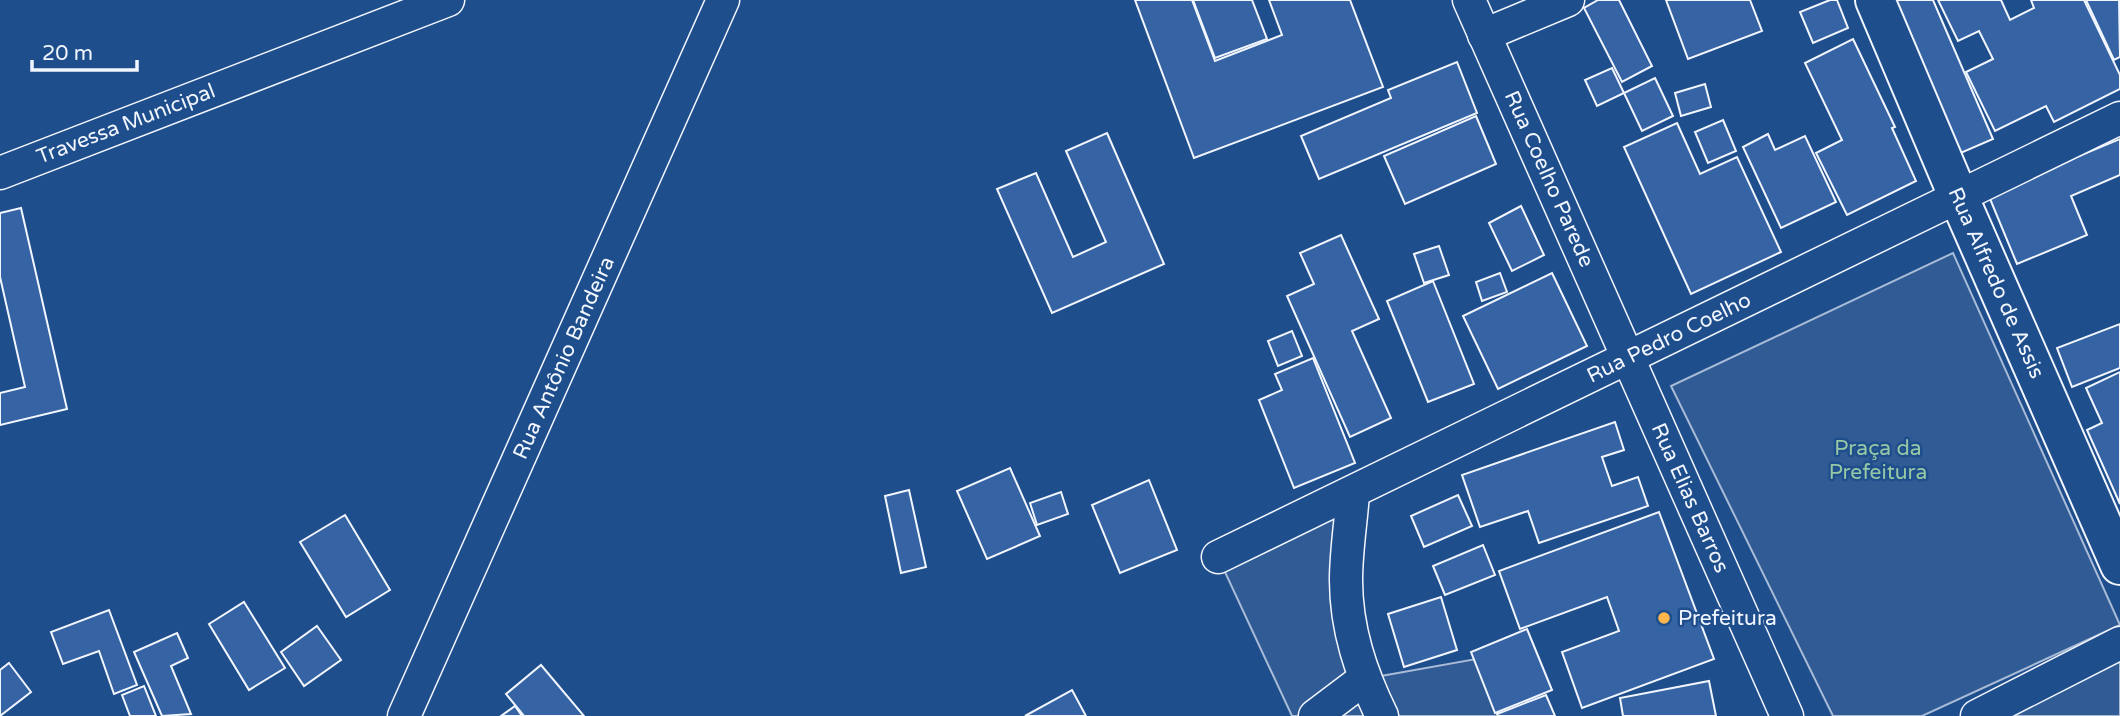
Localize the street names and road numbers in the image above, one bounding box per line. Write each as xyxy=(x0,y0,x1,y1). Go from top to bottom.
street label: Travessa Municipal xyxy=(33,78,219,170)
street label: Rua Coelho Parede xyxy=(1499,87,1599,271)
street label: Rua Alfredo de Assis xyxy=(1943,184,2049,382)
street label: Rua Antônio Bandeira xyxy=(508,253,620,463)
street label: Rua Pedro Coelho xyxy=(1583,287,1755,389)
street label: Rua Elias Barros xyxy=(1646,419,1734,577)

